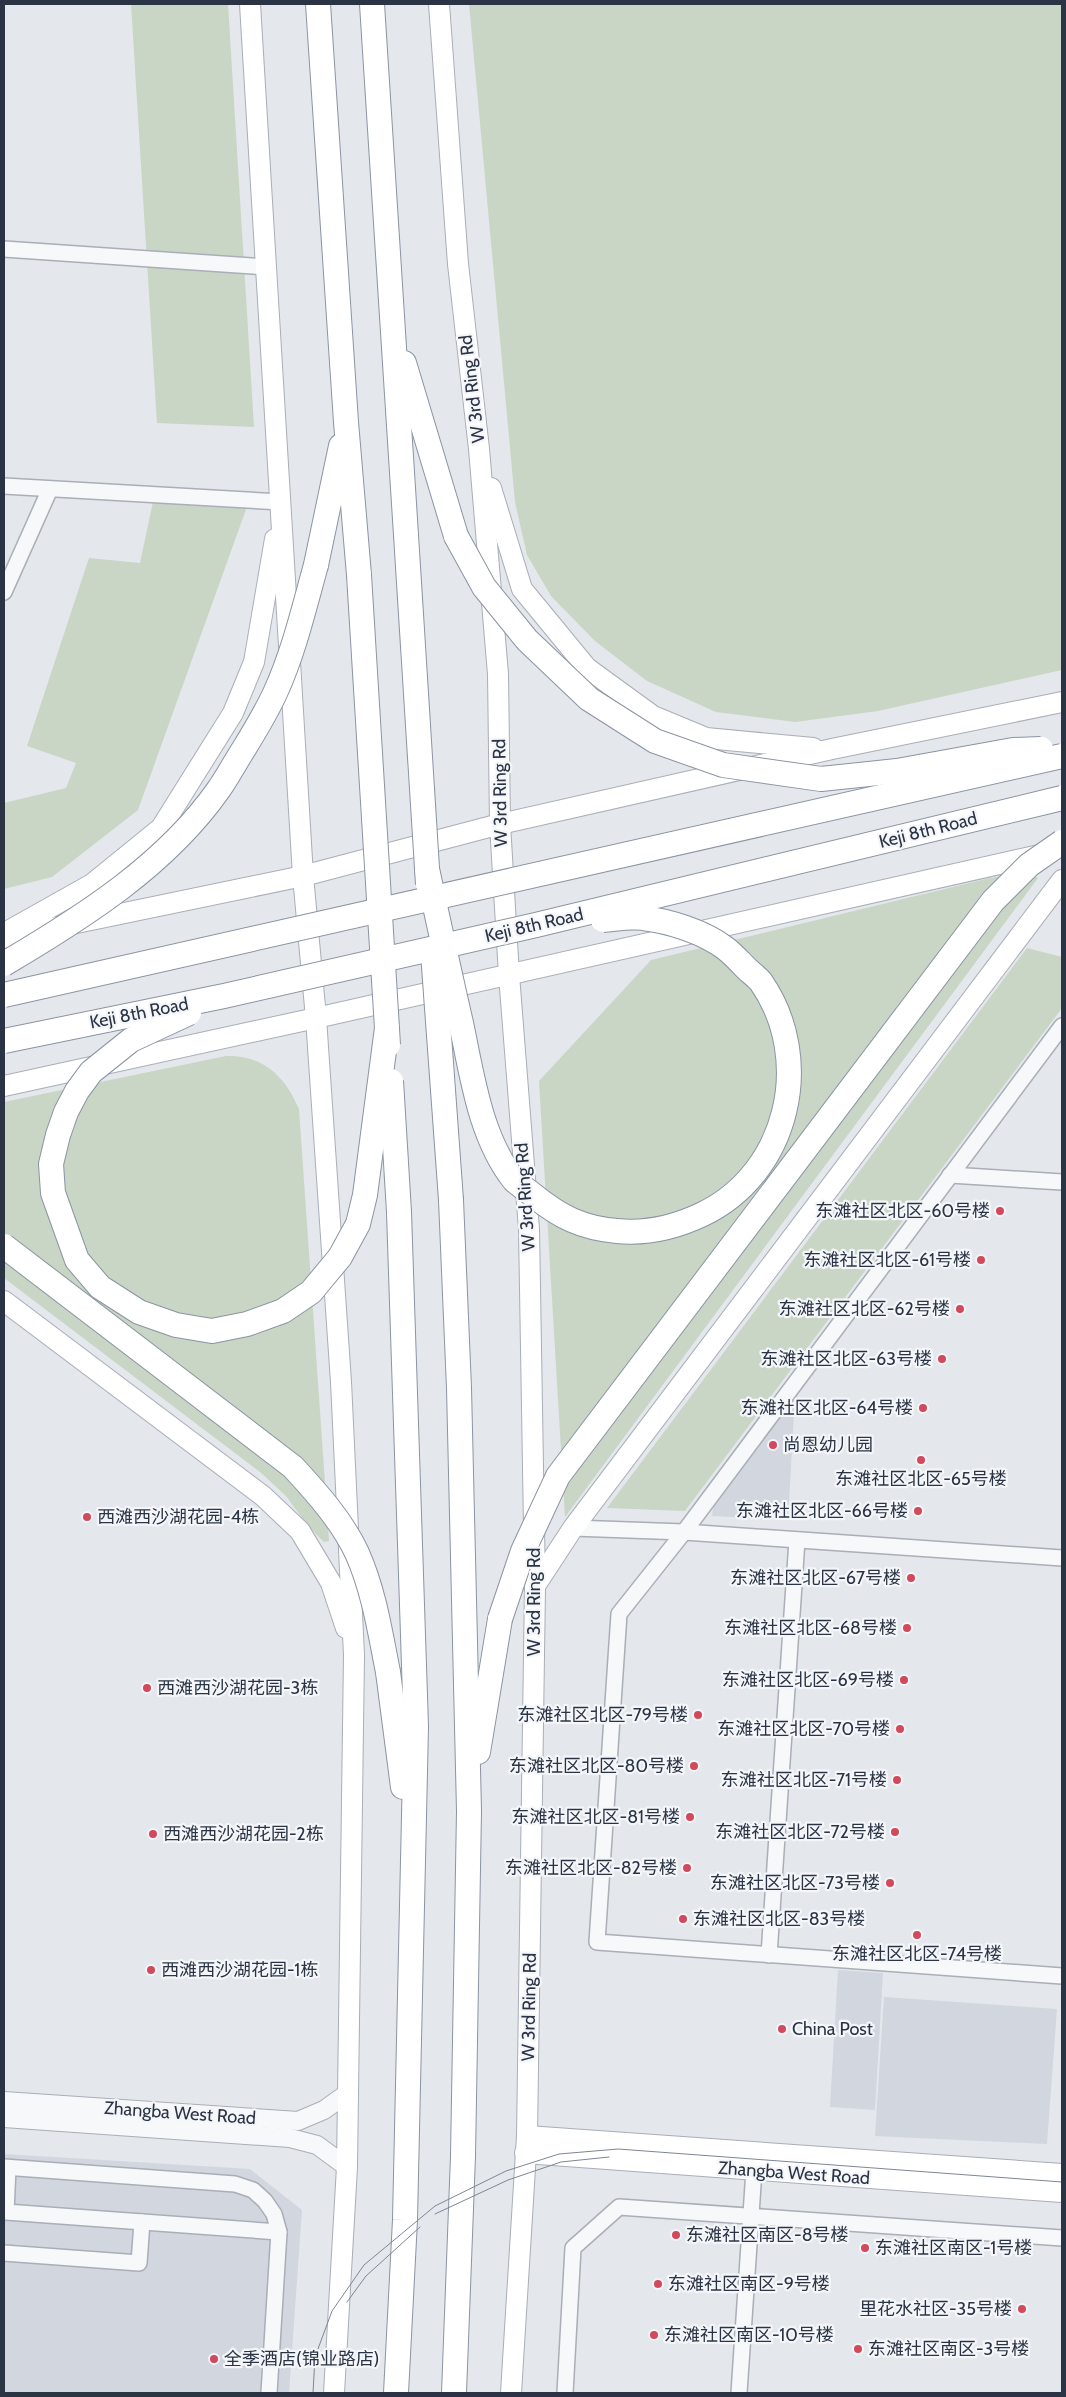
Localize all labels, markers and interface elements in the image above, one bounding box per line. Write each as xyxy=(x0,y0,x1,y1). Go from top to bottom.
street label: W 3rd Ring Rd xyxy=(454,334,490,444)
street label: W 3rd Ring Rd xyxy=(488,739,512,847)
street label: Keji 8th Road xyxy=(877,807,979,853)
street label: Keji 8th Road xyxy=(483,903,585,947)
street label: Keji 8th Road xyxy=(88,993,190,1033)
street label: W 3rd Ring Rd xyxy=(510,1142,540,1252)
place label: 东滩社区北区-60号楼 xyxy=(816,1200,990,1222)
marker: 东滩社区北区-60号楼 xyxy=(994,1205,1006,1217)
place label: 东滩社区北区-61号楼 xyxy=(803,1249,971,1271)
marker: 东滩社区北区-61号楼 xyxy=(975,1254,987,1266)
place label: 东滩社区北区-62号楼 xyxy=(779,1298,950,1320)
marker: 东滩社区北区-62号楼 xyxy=(954,1303,966,1315)
place label: 东滩社区北区-63号楼 xyxy=(760,1348,932,1370)
marker: 东滩社区北区-63号楼 xyxy=(936,1353,948,1365)
place label: 东滩社区北区-64号楼 xyxy=(741,1397,913,1419)
marker: 东滩社区北区-64号楼 xyxy=(917,1402,929,1414)
place label: 尚恩幼儿园 xyxy=(783,1434,873,1456)
marker: 尚恩幼儿园 xyxy=(767,1439,779,1451)
marker: 东滩社区北区-65号楼 xyxy=(915,1454,927,1466)
place label: 东滩社区北区-65号楼 xyxy=(835,1468,1007,1490)
place label: 东滩社区北区-66号楼 xyxy=(736,1500,908,1522)
marker: 东滩社区北区-66号楼 xyxy=(912,1505,924,1517)
place label: 西滩西沙湖花园-4栋 xyxy=(97,1506,259,1528)
marker: 西滩西沙湖花园-4栋 xyxy=(81,1511,93,1523)
street label: W 3rd Ring Rd xyxy=(523,1548,545,1656)
place label: 东滩社区北区-67号楼 xyxy=(730,1567,901,1589)
marker: 东滩社区北区-67号楼 xyxy=(905,1572,917,1584)
place label: 东滩社区北区-68号楼 xyxy=(724,1617,897,1639)
marker: 东滩社区北区-68号楼 xyxy=(901,1622,913,1634)
place label: 东滩社区北区-69号楼 xyxy=(722,1669,894,1691)
marker: 东滩社区北区-69号楼 xyxy=(898,1674,910,1686)
place label: 西滩西沙湖花园-3栋 xyxy=(157,1677,318,1699)
marker: 西滩西沙湖花园-3栋 xyxy=(141,1682,153,1694)
place label: 东滩社区北区-79号楼 xyxy=(517,1704,688,1726)
marker: 东滩社区北区-79号楼 xyxy=(692,1709,704,1721)
place label: 东滩社区北区-70号楼 xyxy=(717,1718,890,1740)
marker: 东滩社区北区-70号楼 xyxy=(894,1723,906,1735)
place label: 东滩社区北区-80号楼 xyxy=(509,1755,684,1777)
marker: 东滩社区北区-80号楼 xyxy=(688,1760,700,1772)
place label: 东滩社区北区-71号楼 xyxy=(721,1769,887,1791)
marker: 东滩社区北区-71号楼 xyxy=(891,1774,903,1786)
place label: 东滩社区北区-81号楼 xyxy=(512,1806,680,1828)
marker: 东滩社区北区-81号楼 xyxy=(684,1811,696,1823)
place label: 东滩社区北区-72号楼 xyxy=(715,1821,885,1843)
place label: 西滩西沙湖花园-2栋 xyxy=(163,1823,324,1845)
marker: 东滩社区北区-72号楼 xyxy=(889,1826,901,1838)
marker: 西滩西沙湖花园-2栋 xyxy=(147,1828,159,1840)
place label: 东滩社区北区-82号楼 xyxy=(505,1857,677,1879)
marker: 东滩社区北区-82号楼 xyxy=(681,1862,693,1874)
place label: 东滩社区北区-73号楼 xyxy=(710,1872,880,1894)
marker: 东滩社区北区-73号楼 xyxy=(884,1877,896,1889)
place label: 东滩社区北区-83号楼 xyxy=(693,1908,865,1930)
marker: 东滩社区北区-83号楼 xyxy=(677,1913,689,1925)
marker: 东滩社区北区-74号楼 xyxy=(911,1929,923,1941)
place label: 东滩社区北区-74号楼 xyxy=(832,1943,1002,1965)
street label: W 3rd Ring Rd xyxy=(517,1953,541,2061)
place label: 西滩西沙湖花园-1栋 xyxy=(161,1959,318,1981)
marker: 西滩西沙湖花园-1栋 xyxy=(145,1964,157,1976)
place label: China Post xyxy=(792,2018,873,2040)
marker: China Post xyxy=(776,2023,788,2035)
street label: Zhangba West Road xyxy=(103,2097,257,2129)
street label: Zhangba West Road xyxy=(717,2157,871,2189)
place label: 东滩社区南区-8号楼 xyxy=(686,2224,849,2246)
marker: 东滩社区南区-8号楼 xyxy=(670,2229,682,2241)
place label: 东滩社区南区-1号楼 xyxy=(875,2237,1032,2259)
marker: 东滩社区南区-1号楼 xyxy=(859,2242,871,2254)
place label: 东滩社区南区-9号楼 xyxy=(668,2273,830,2295)
marker: 东滩社区南区-9号楼 xyxy=(652,2278,664,2290)
place label: 里花水社区-35号楼 xyxy=(859,2298,1012,2320)
marker: 里花水社区-35号楼 xyxy=(1016,2303,1028,2315)
place label: 东滩社区南区-10号楼 xyxy=(664,2324,834,2346)
marker: 东滩社区南区-10号楼 xyxy=(648,2329,660,2341)
place label: 东滩社区南区-3号楼 xyxy=(868,2338,1029,2360)
marker: 东滩社区南区-3号楼 xyxy=(852,2343,864,2355)
place label: 全季酒店(锦业路店) xyxy=(224,2348,379,2370)
marker: 全季酒店(锦业路店) xyxy=(208,2353,220,2365)

